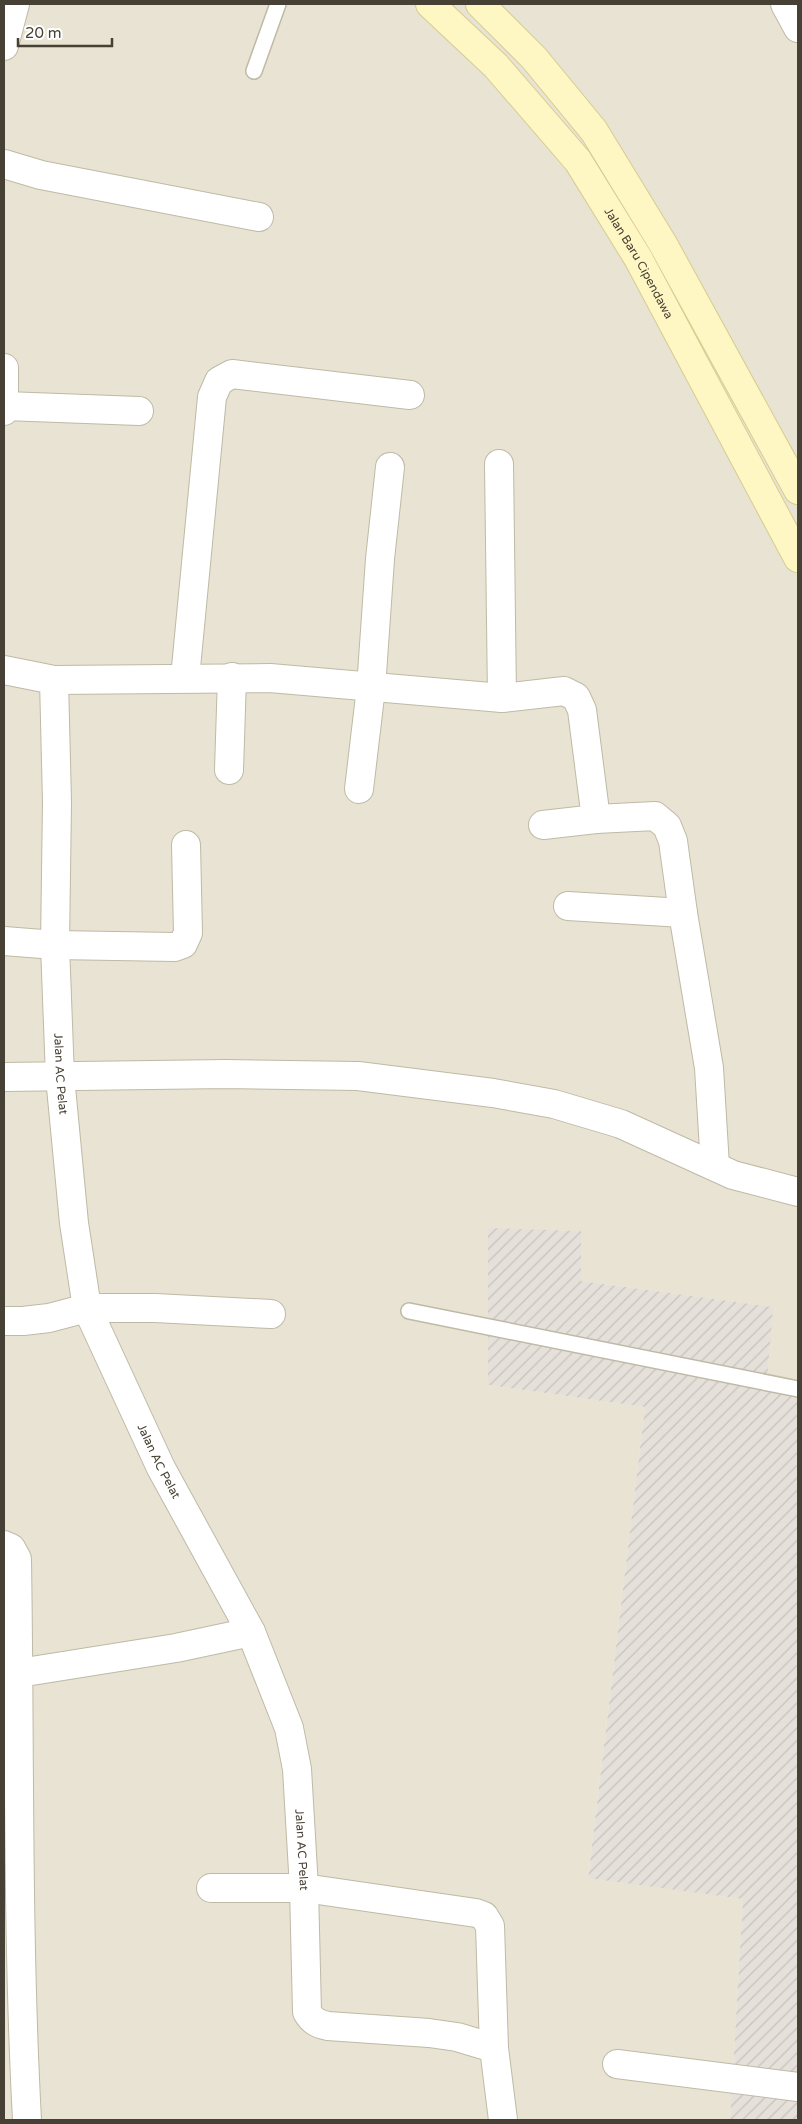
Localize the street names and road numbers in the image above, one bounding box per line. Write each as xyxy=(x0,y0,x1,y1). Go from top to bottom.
street label: Jalan Baru Cipendawa xyxy=(601,205,676,321)
street label: Jalan AC Pelat xyxy=(51,1033,71,1116)
street label: Jalan AC Pelat xyxy=(135,1422,184,1501)
street label: Jalan AC Pelat xyxy=(292,1808,311,1891)

